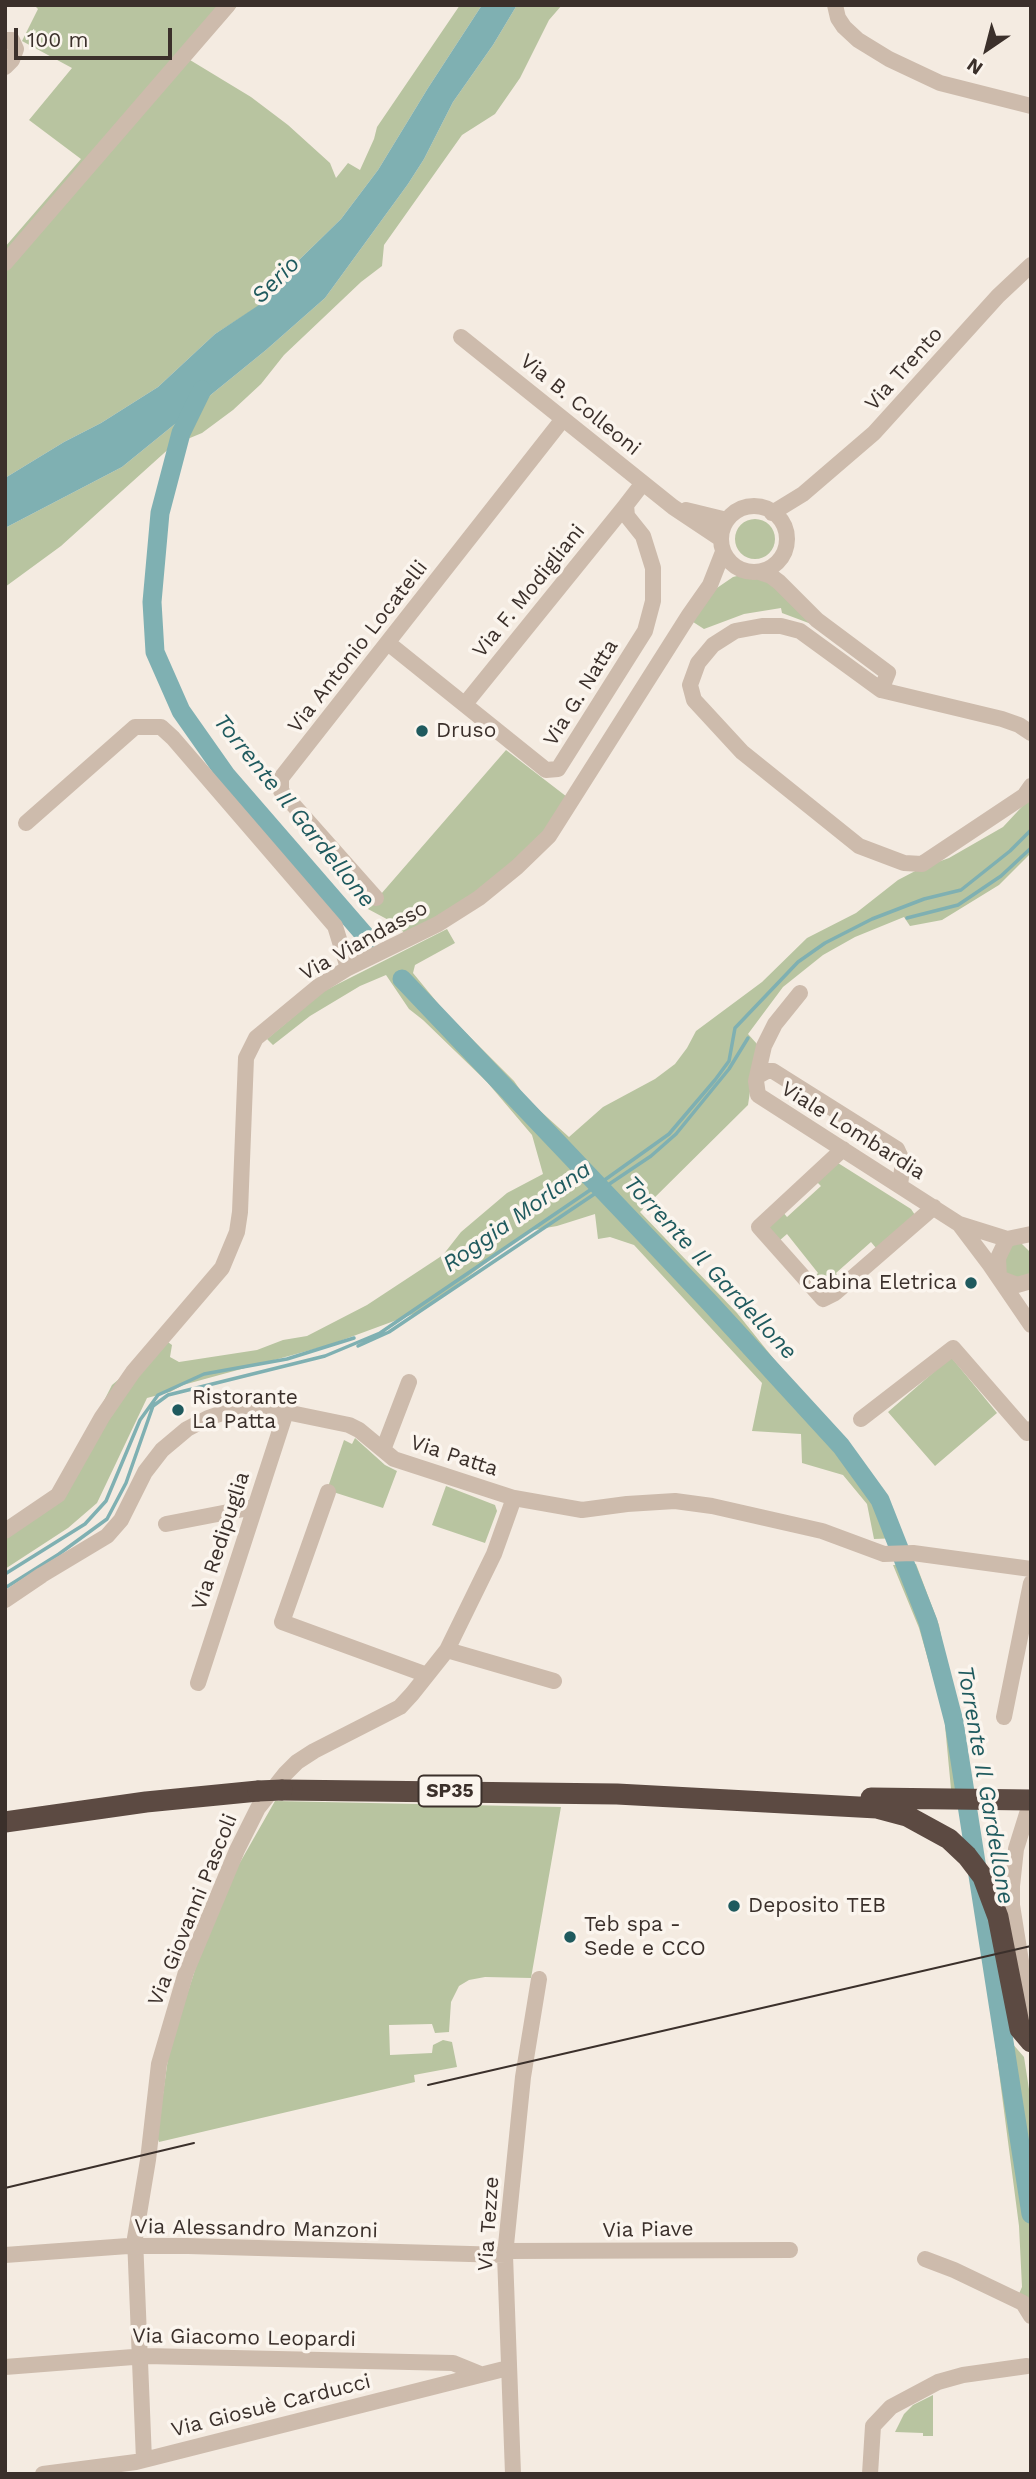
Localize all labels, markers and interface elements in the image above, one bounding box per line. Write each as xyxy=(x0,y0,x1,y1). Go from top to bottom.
scale bar xyxy=(18,14,175,58)
north arrow xyxy=(952,14,1022,84)
text: 100 m xyxy=(27,27,89,52)
text: N xyxy=(962,53,987,80)
water label: Serio xyxy=(246,250,306,310)
street label: Via Trento xyxy=(860,322,948,416)
street label: Via B. Colleoni xyxy=(515,349,645,461)
street label: Via F. Modigliani xyxy=(468,519,590,663)
street label: Via Antonio Locatelli xyxy=(283,556,433,738)
street label: Via G. Natta xyxy=(538,635,624,751)
water label: Torrente Il Gardellone xyxy=(207,708,381,914)
place label: Druso xyxy=(436,718,496,744)
marker: Druso xyxy=(414,723,430,739)
street label: Via Viandasso xyxy=(296,896,432,986)
street label: Viale Lombardia xyxy=(776,1076,930,1186)
water label: Roggia Morlana xyxy=(438,1156,596,1278)
water label: Torrente Il Gardellone xyxy=(618,1170,802,1366)
place label: Cabina Eletrica xyxy=(802,1270,957,1296)
marker: Cabina Eletrica xyxy=(963,1275,979,1291)
place label: Ristorante La Patta xyxy=(192,1385,298,1435)
marker: Ristorante La Patta xyxy=(170,1402,186,1418)
street label: Via Patta xyxy=(407,1430,501,1482)
street label: Via Redipuglia xyxy=(187,1469,255,1613)
water label: Torrente Il Gardellone xyxy=(950,1664,1020,1906)
road number: SP35 xyxy=(419,1776,482,1806)
street label: Via Giovanni Pascoli xyxy=(143,1810,243,2010)
place label: Deposito TEB xyxy=(748,1893,886,1919)
marker: Deposito TEB xyxy=(726,1898,742,1914)
place label: Teb spa - Sede e CCO xyxy=(584,1912,706,1962)
marker: Teb spa - Sede e CCO xyxy=(562,1929,578,1945)
street label: Via Tezze xyxy=(473,2176,505,2272)
street label: Via Alessandro Manzoni xyxy=(134,2214,378,2244)
street label: Via Piave xyxy=(602,2217,694,2243)
street label: Via Giacomo Leopardi xyxy=(132,2323,356,2353)
street label: Via Giosuè Carducci xyxy=(169,2369,373,2443)

